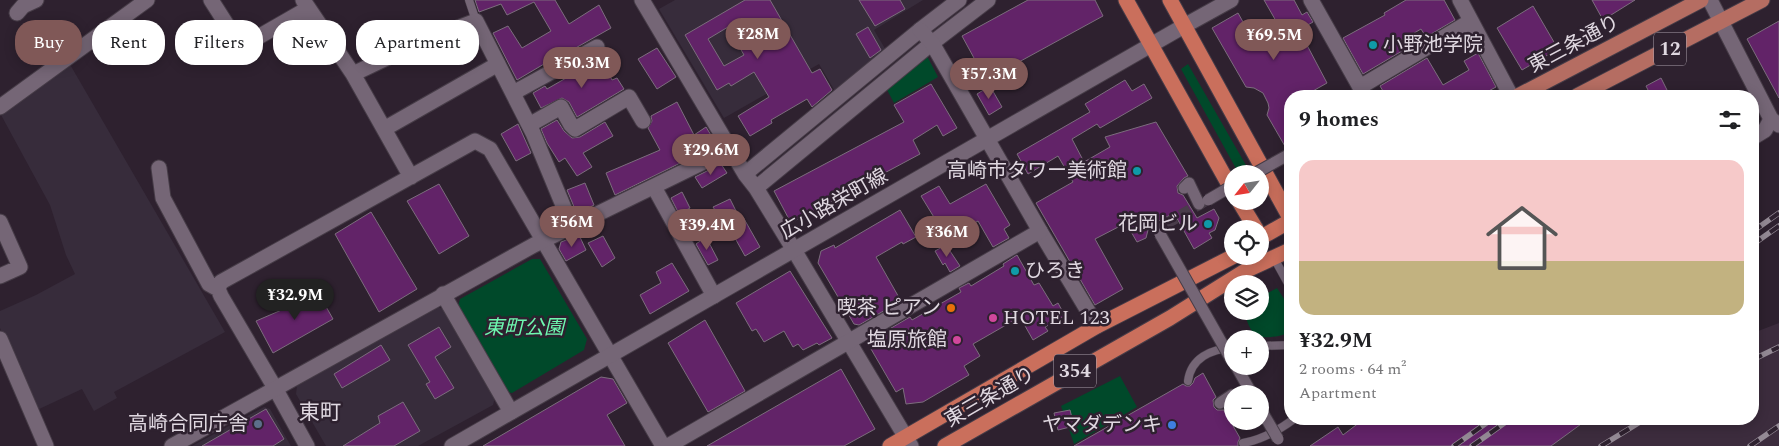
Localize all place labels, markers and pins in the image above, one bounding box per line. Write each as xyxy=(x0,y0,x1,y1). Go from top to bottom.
pin: ¥28M xyxy=(728,18,788,60)
pin: ¥69.5M xyxy=(1233,18,1315,61)
place label: 小野池学院 xyxy=(1383,30,1483,60)
marker: 小野池学院 xyxy=(1367,39,1379,51)
pin: ¥50.3M xyxy=(541,46,623,89)
pin: ¥57.3M xyxy=(948,58,1030,100)
pin: ¥29.6M xyxy=(670,134,752,176)
place label: 高崎市タワー美術館 xyxy=(947,156,1127,186)
marker: 高崎市タワー美術館 xyxy=(1131,165,1143,177)
pin: ¥56M xyxy=(542,206,602,248)
pin: ¥39.4M xyxy=(666,208,748,251)
place label: 花岡ビル xyxy=(1118,209,1198,239)
pin: ¥36M xyxy=(917,216,977,258)
marker: 花岡ビル xyxy=(1202,218,1214,230)
place label: ひろき xyxy=(1025,256,1085,286)
marker: ひろき xyxy=(1009,265,1021,277)
pin: ¥32.9M xyxy=(254,278,336,321)
place label: 喫茶 ピアン xyxy=(837,293,941,323)
marker: 喫茶 ピアン xyxy=(945,302,957,314)
place label: HOTEL 123 xyxy=(1003,303,1110,333)
marker: HOTEL 123 xyxy=(987,312,999,324)
place label: 塩原旅館 xyxy=(867,325,947,355)
marker: 塩原旅館 xyxy=(951,334,963,346)
place label: 高崎合同庁舎 xyxy=(128,409,248,439)
place label: ヤマダデンキ xyxy=(1042,410,1162,440)
marker: 高崎合同庁舎 xyxy=(252,418,264,430)
marker: ヤマダデンキ xyxy=(1166,419,1178,431)

